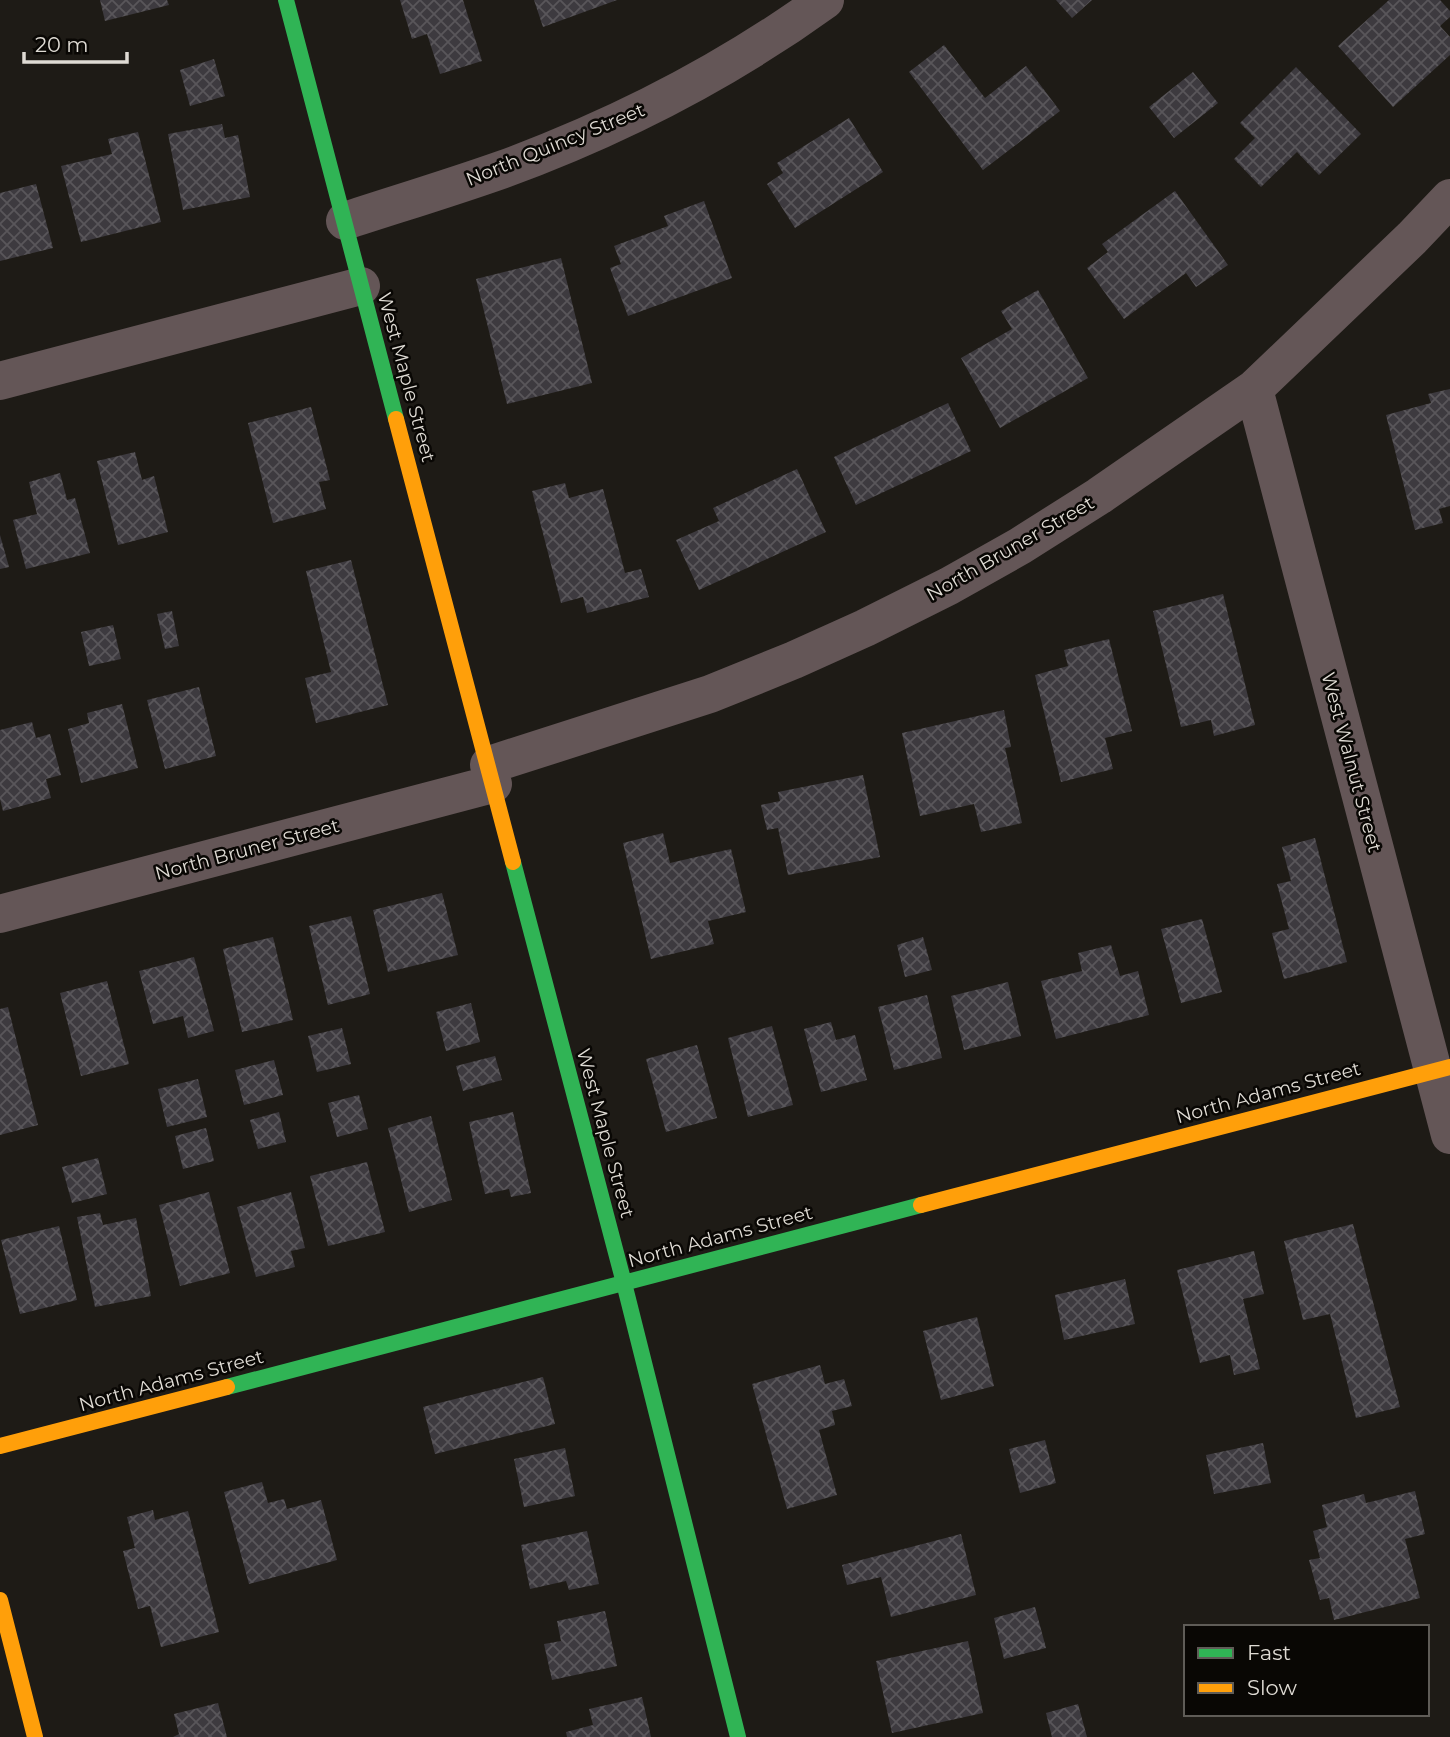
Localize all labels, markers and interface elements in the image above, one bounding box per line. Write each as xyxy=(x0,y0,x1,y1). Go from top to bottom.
scale bar xyxy=(24,21,128,65)
text: 20 m xyxy=(35,32,89,57)
street label: North Quincy Street xyxy=(462,98,648,191)
street label: West Maple Street xyxy=(373,290,440,465)
street label: North Bruner Street xyxy=(922,491,1098,606)
street label: West Walnut Street xyxy=(1316,669,1387,855)
street label: North Bruner Street xyxy=(152,814,342,885)
street label: West Maple Street xyxy=(572,1046,639,1221)
street label: North Adams Street xyxy=(1173,1057,1363,1128)
street label: North Adams Street xyxy=(625,1201,815,1272)
street label: North Adams Street xyxy=(76,1345,266,1416)
legend xyxy=(1184,1625,1429,1716)
text: Fast xyxy=(1247,1640,1291,1665)
text: Slow xyxy=(1247,1675,1297,1700)

